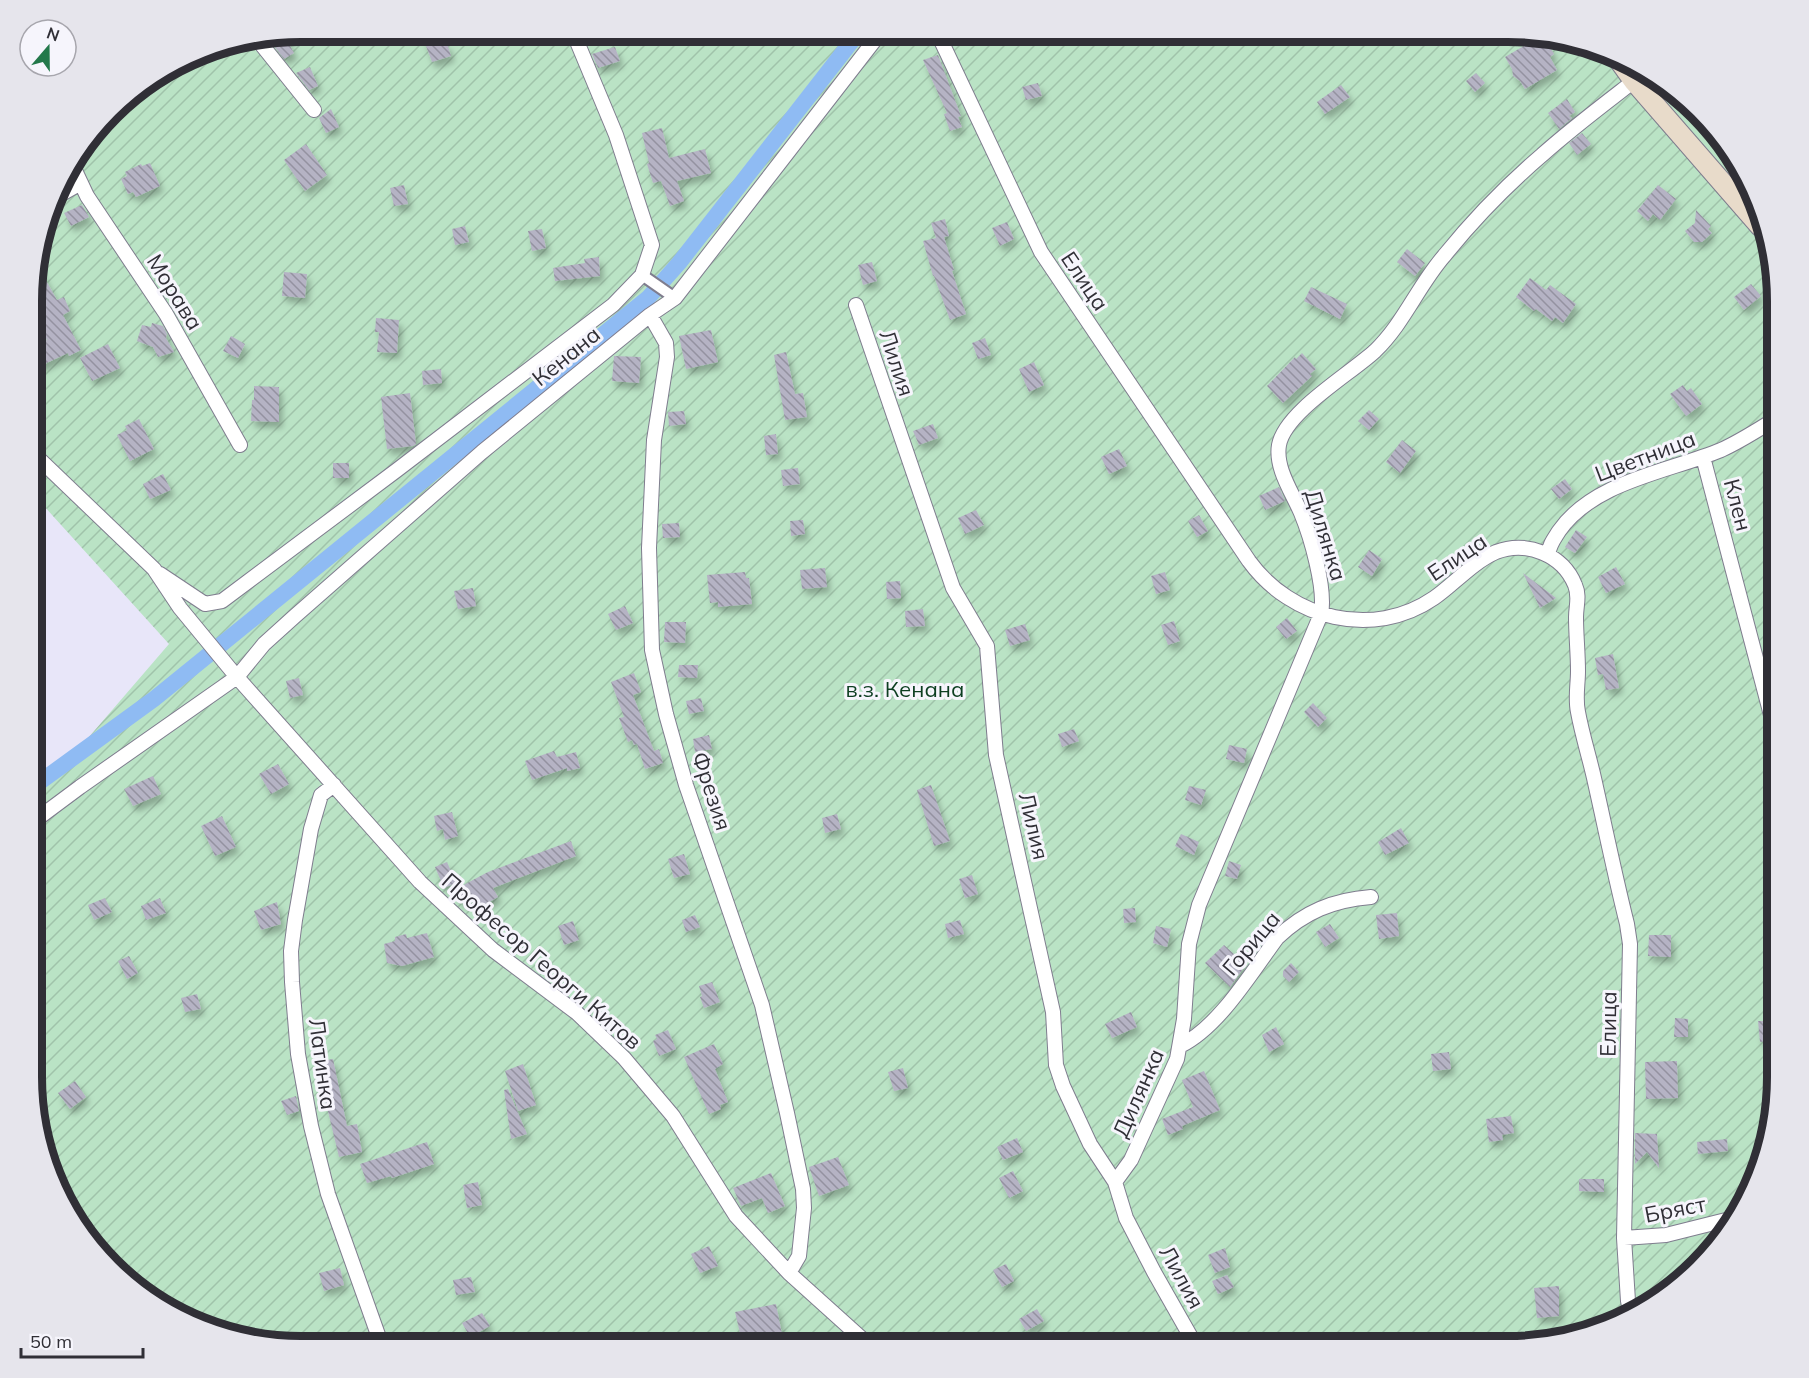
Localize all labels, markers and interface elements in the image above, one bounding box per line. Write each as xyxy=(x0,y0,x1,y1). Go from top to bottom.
north arrow xyxy=(18,18,78,78)
text: N xyxy=(44,22,62,45)
street label: Елица xyxy=(1055,246,1115,316)
street label: Морава xyxy=(141,249,209,335)
street label: Кенана xyxy=(526,320,606,392)
street label: Лилия xyxy=(873,326,921,400)
street label: Цветница xyxy=(1591,424,1699,488)
street label: Клен xyxy=(1718,476,1758,534)
street label: Дилянка xyxy=(1299,486,1353,584)
street label: Елица xyxy=(1422,527,1492,587)
park label: в.з. Кенана xyxy=(846,675,964,703)
street label: Фрезия xyxy=(686,748,738,834)
street label: Лилия xyxy=(1013,790,1055,862)
street label: Професор Георги Китов xyxy=(436,867,648,1055)
street label: Горица xyxy=(1216,905,1286,981)
street label: Елица xyxy=(1593,991,1623,1057)
street label: Латинка xyxy=(303,1017,343,1111)
street label: Дилянка xyxy=(1106,1044,1170,1142)
street label: Бряст xyxy=(1642,1189,1708,1229)
street label: Лилия xyxy=(1153,1241,1211,1313)
scale bar xyxy=(21,1321,142,1359)
text: 50 m xyxy=(30,1330,72,1353)

